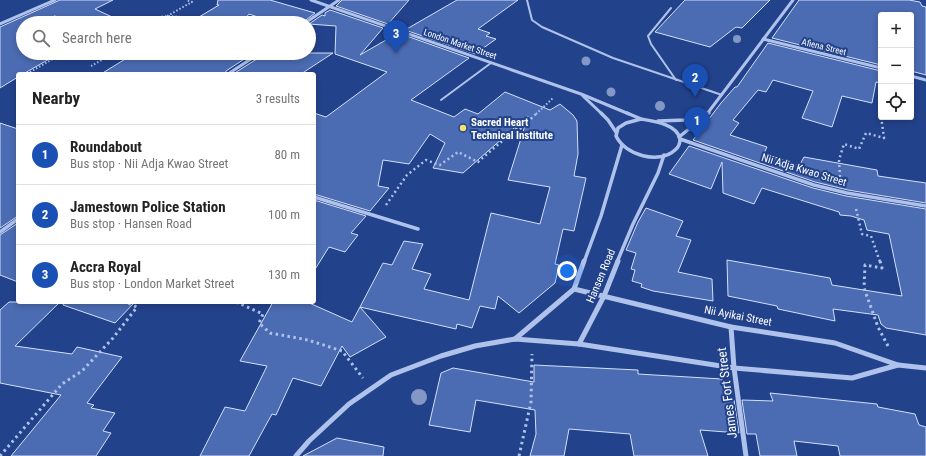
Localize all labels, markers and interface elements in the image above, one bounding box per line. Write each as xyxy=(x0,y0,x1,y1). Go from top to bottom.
map controls xyxy=(878,12,914,120)
button: + xyxy=(878,12,914,48)
search box xyxy=(16,16,316,60)
pin: 3 xyxy=(383,20,409,53)
icon: search xyxy=(30,27,52,49)
street label: London Market Street xyxy=(422,27,498,61)
text: Search here xyxy=(62,29,132,47)
street label: Afiena Street xyxy=(801,37,848,57)
button: − xyxy=(878,48,914,84)
pin: 2 xyxy=(682,64,708,97)
button: locate xyxy=(878,84,914,120)
text: Nearby xyxy=(32,88,80,108)
text: 3 results xyxy=(256,91,300,106)
pin: 1 xyxy=(684,107,710,140)
place label: Sacred Heart Technical Institute xyxy=(471,116,553,142)
marker: Sacred Heart Technical Institute xyxy=(458,123,468,133)
text: Roundabout xyxy=(70,138,142,156)
text: 1 xyxy=(42,147,48,162)
text: 80 m xyxy=(274,147,300,162)
street label: Nii Adja Kwao Street xyxy=(760,151,848,189)
text: Bus stop · Nii Adja Kwao Street xyxy=(70,156,228,171)
text: Jamestown Police Station xyxy=(70,198,226,216)
text: 2 xyxy=(42,207,48,222)
text: 100 m xyxy=(268,207,300,222)
text: Bus stop · Hansen Road xyxy=(70,216,192,231)
street label: Hansen Road xyxy=(584,247,618,305)
text: Accra Royal xyxy=(70,258,141,276)
your location xyxy=(557,261,577,281)
text: 3 xyxy=(42,267,48,282)
text: 130 m xyxy=(268,267,300,282)
text: Bus stop · London Market Street xyxy=(70,276,234,291)
street label: Nii Ayikai Street xyxy=(703,303,773,329)
street label: James Fort Street xyxy=(714,347,740,439)

